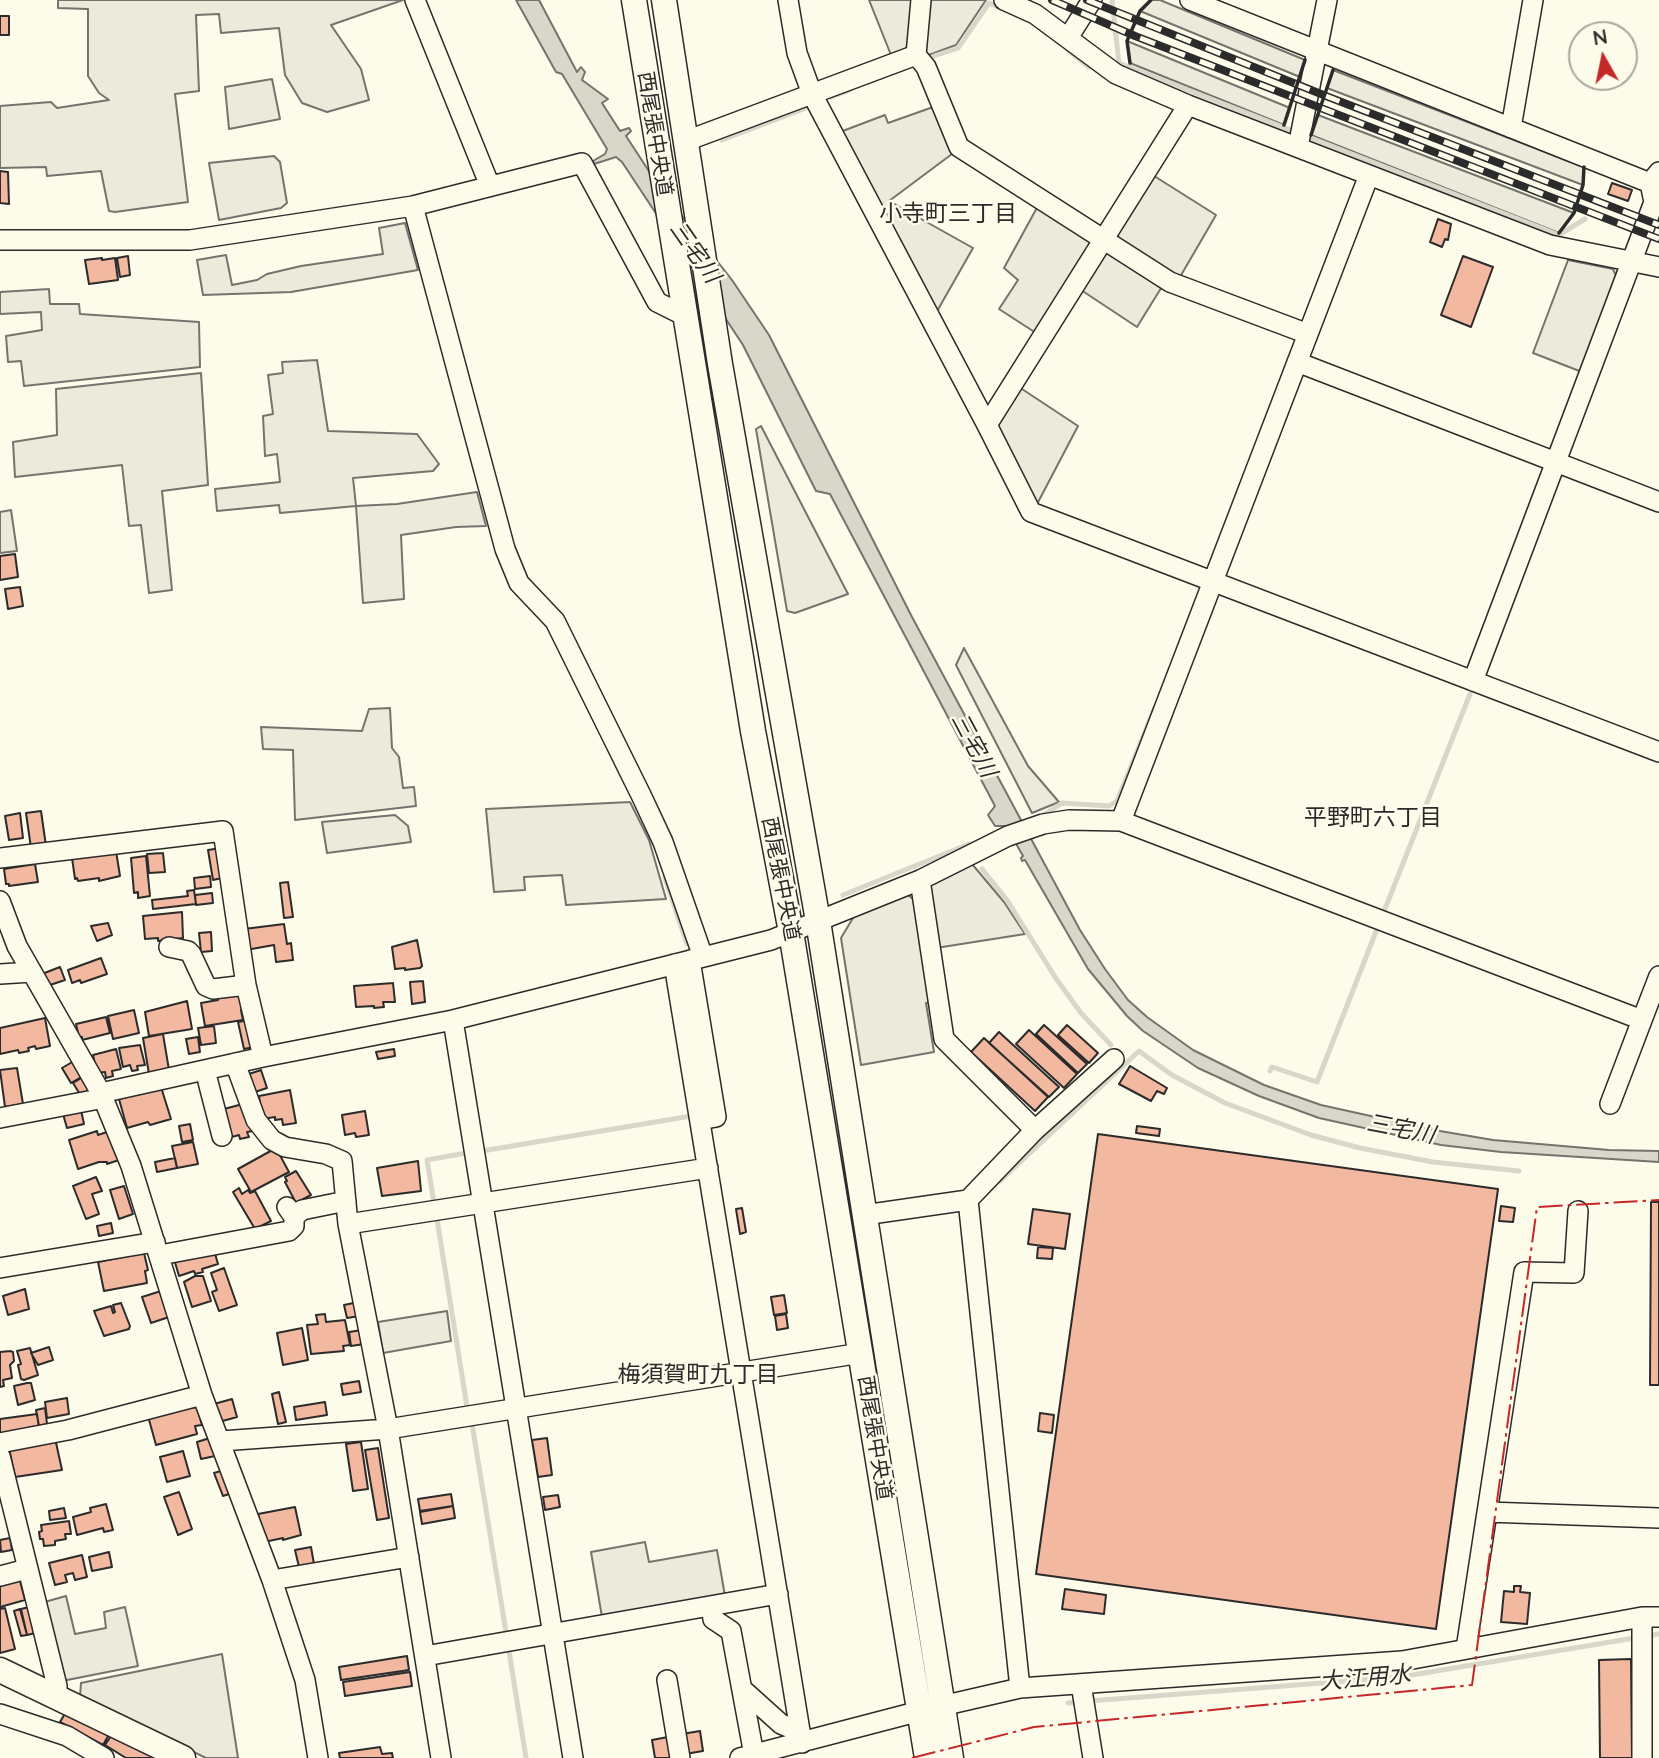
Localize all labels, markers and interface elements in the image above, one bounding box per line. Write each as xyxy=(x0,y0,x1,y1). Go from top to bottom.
north arrow xyxy=(1568,21,1638,91)
text: N xyxy=(1591,24,1609,49)
street label: 西尾張中央道 xyxy=(633,70,677,198)
district label: 小寺町三丁目 xyxy=(879,200,1017,228)
water label: 三宅川 xyxy=(664,216,726,288)
water label: 三宅川 xyxy=(946,708,1002,782)
district label: 平野町六丁目 xyxy=(1304,804,1442,832)
street label: 西尾張中央道 xyxy=(757,815,805,943)
water label: 三宅川 xyxy=(1365,1109,1437,1149)
district label: 梅須賀町九丁目 xyxy=(618,1361,778,1389)
street label: 西尾張中央道 xyxy=(853,1374,897,1502)
water label: 大江用水 xyxy=(1318,1660,1412,1696)

